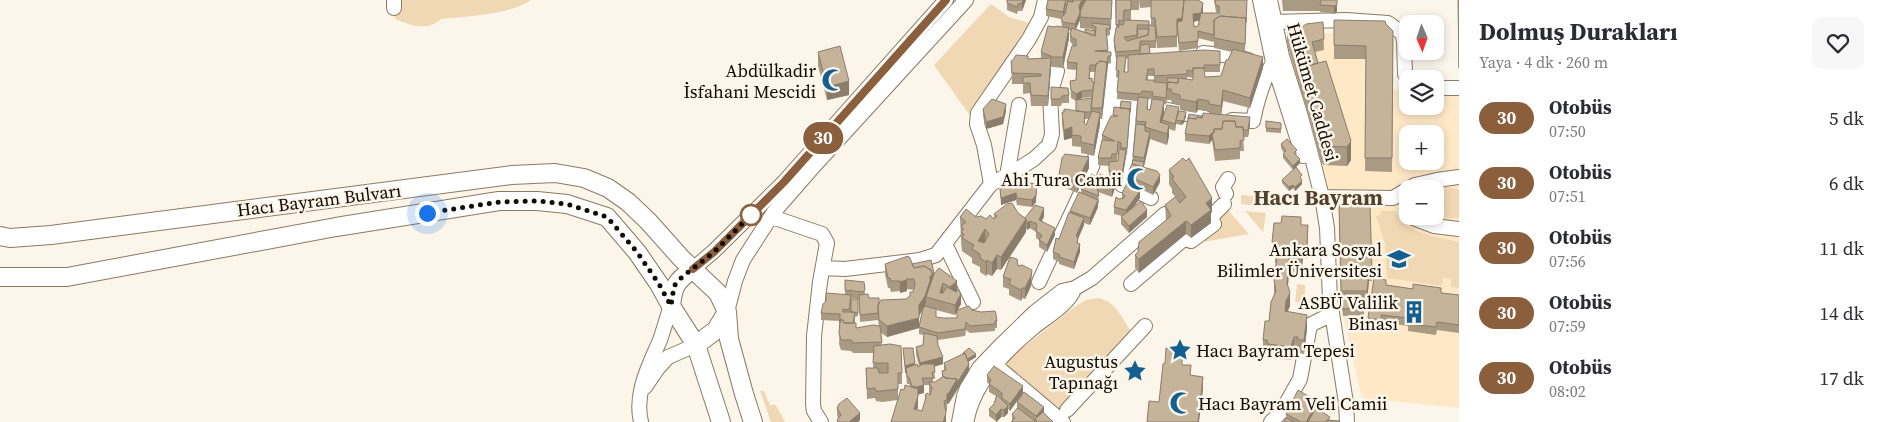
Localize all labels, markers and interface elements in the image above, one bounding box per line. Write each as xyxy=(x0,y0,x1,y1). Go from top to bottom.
north arrow xyxy=(1399,15,1444,60)
map controls xyxy=(1399,15,1444,225)
text: Dolmuş Durakları xyxy=(1479,15,1678,48)
button: heart xyxy=(1812,17,1864,69)
street label: Hükümet Caddesi xyxy=(1281,20,1345,164)
text: Yaya · 4 dk · 260 m xyxy=(1479,51,1608,73)
place label: Abdülkadir İsfahani Mescidi xyxy=(683,58,816,104)
mosque icon: Abdülkadir İsfahani Mescidi xyxy=(820,67,846,93)
button: layers xyxy=(1399,70,1444,115)
text: Otobüs xyxy=(1549,94,1612,120)
text: 30 xyxy=(1497,105,1516,130)
text: 5 dk xyxy=(1829,105,1864,131)
text: 07:50 xyxy=(1549,120,1586,142)
line badge: 30 xyxy=(800,122,846,154)
text: 30 xyxy=(813,125,833,150)
button: + xyxy=(1399,125,1444,170)
text: Otobüs xyxy=(1549,159,1612,185)
mosque icon: Ahi Tura Camii xyxy=(1125,166,1151,192)
place label: Ahi Tura Camii xyxy=(1001,167,1122,192)
text: 30 xyxy=(1497,170,1516,195)
text: 6 dk xyxy=(1829,170,1864,196)
street label: Hacı Bayram Bulvarı xyxy=(235,178,403,222)
button: − xyxy=(1399,180,1444,225)
district label: Hacı Bayram xyxy=(1253,182,1383,212)
text: 07:51 xyxy=(1549,185,1586,207)
your location xyxy=(415,201,440,226)
unlabelled marker xyxy=(740,204,762,226)
text: Otobüs xyxy=(1549,224,1612,250)
text: 30 xyxy=(1497,235,1516,260)
text: 11 dk xyxy=(1819,235,1864,261)
place label: Ankara Sosyal Bilimler Üniversitesi xyxy=(1217,237,1382,283)
school or university icon: Ankara Sosyal Bilimler Üniversitesi xyxy=(1386,246,1412,272)
text: 07:56 xyxy=(1549,250,1586,272)
text: Otobüs xyxy=(1549,289,1612,315)
place label: ASBÜ Valilik Binası xyxy=(1298,290,1398,336)
building icon: ASBÜ Valilik Binası xyxy=(1401,299,1427,325)
text: 30 xyxy=(1497,300,1516,325)
text: 14 dk xyxy=(1819,300,1864,326)
text: 07:59 xyxy=(1549,315,1586,337)
place icon: Hacı Bayram Tepesi xyxy=(1167,337,1193,363)
place label: Hacı Bayram Tepesi xyxy=(1196,338,1355,363)
place label: Augustus Tapınağı xyxy=(1044,349,1118,395)
text: Otobüs xyxy=(1549,354,1612,380)
place icon: Augustus Tapınağı xyxy=(1122,358,1148,384)
text: 30 xyxy=(1497,365,1516,390)
text: 17 dk xyxy=(1819,365,1864,391)
text: 08:02 xyxy=(1549,380,1586,402)
mosque icon: Hacı Bayram Veli Camii xyxy=(1168,390,1194,416)
place label: Hacı Bayram Veli Camii xyxy=(1198,391,1387,416)

